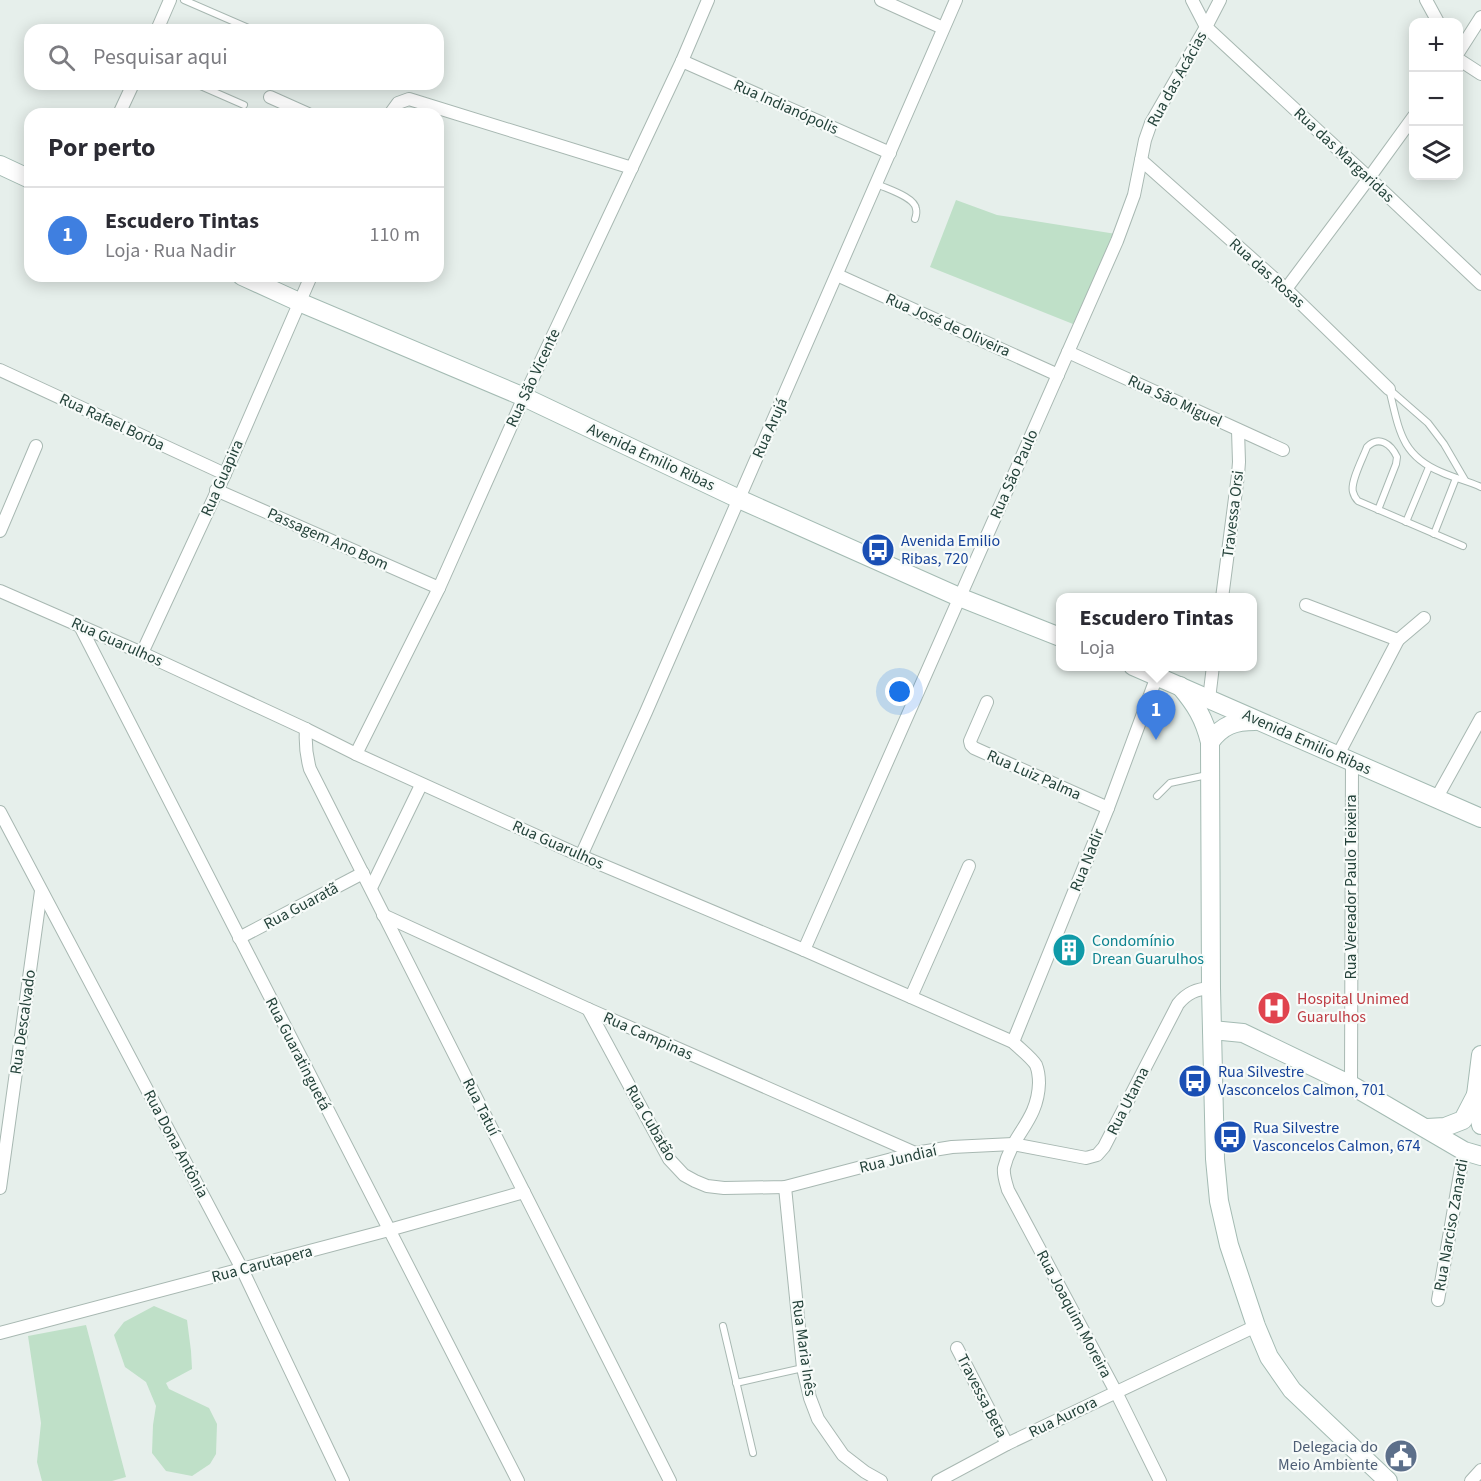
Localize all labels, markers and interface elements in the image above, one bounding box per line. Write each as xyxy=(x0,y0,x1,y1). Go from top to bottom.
map controls xyxy=(1409,18,1463,180)
button: + xyxy=(1409,18,1463,72)
search box xyxy=(24,24,444,90)
street label: Rua das Acácias xyxy=(1142,27,1212,131)
icon: search xyxy=(45,41,78,74)
text: Pesquisar aqui xyxy=(93,41,228,73)
button: − xyxy=(1409,72,1463,126)
street label: Rua Indianópolis xyxy=(730,74,842,140)
street label: Rua das Margaridas xyxy=(1289,103,1399,208)
button: layers xyxy=(1409,126,1463,180)
text: Por perto xyxy=(48,129,156,166)
text: Escudero Tintas xyxy=(105,205,259,237)
text: 1 xyxy=(62,221,73,249)
text: 110 m xyxy=(370,221,420,249)
street label: Rua das Rosas xyxy=(1224,233,1310,313)
text: Loja · Rua Nadir xyxy=(105,237,236,265)
street label: Rua José de Oliveira xyxy=(882,288,1014,362)
street label: Rua São Vicente xyxy=(501,325,566,431)
street label: Rua São Miguel xyxy=(1124,369,1226,433)
street label: Rua Rafael Borba xyxy=(56,388,168,456)
street label: Rua Arujá xyxy=(747,394,793,462)
street label: Avenida Emilio Ribas xyxy=(583,418,719,496)
street label: Rua São Paulo xyxy=(985,426,1043,522)
street label: Rua Guapira xyxy=(195,436,249,520)
street label: Travessa Orsi xyxy=(1217,469,1249,559)
street label: Passagem Ano Bom xyxy=(264,502,392,576)
place label: Avenida Emilio Ribas, 720 xyxy=(901,530,1000,570)
bus stop icon: Avenida Emilio Ribas, 720 xyxy=(860,532,896,568)
popup xyxy=(1056,593,1257,671)
text: Escudero Tintas xyxy=(1080,602,1233,634)
street label: Rua Guarulhos xyxy=(68,612,167,672)
text: Loja xyxy=(1080,634,1115,662)
your location xyxy=(885,677,914,706)
pin: 1 xyxy=(1136,690,1176,740)
street label: Avenida Emilio Ribas xyxy=(1239,704,1375,780)
street label: Rua Luiz Palma xyxy=(983,744,1085,806)
street label: Rua Vereador Paulo Teixeira xyxy=(1340,795,1362,979)
street label: Rua Guarulhos xyxy=(509,815,608,875)
street label: Rua Nadir xyxy=(1064,825,1110,895)
street label: Rua Guaratã xyxy=(260,877,342,935)
place label: Condomínio Drean Guarulhos xyxy=(1092,930,1204,970)
building icon: Condomínio Drean Guarulhos xyxy=(1051,932,1087,968)
street label: Rua Descalvado xyxy=(5,968,41,1076)
place label: Hospital Unimed Guarulhos xyxy=(1297,988,1409,1028)
hospital icon: Hospital Unimed Guarulhos xyxy=(1256,990,1292,1026)
street label: Rua Guaratinguetá xyxy=(260,994,336,1114)
street label: Rua Campinas xyxy=(600,1006,697,1066)
place label: Rua Silvestre Vasconcelos Calmon, 701 xyxy=(1218,1061,1386,1101)
street label: Rua Utama xyxy=(1101,1063,1155,1139)
bus stop icon: Rua Silvestre Vasconcelos Calmon, 701 xyxy=(1177,1063,1213,1099)
street label: Rua Tatuí xyxy=(457,1074,505,1141)
street label: Rua Cubatão xyxy=(620,1081,682,1165)
street label: Rua Dona Antônia xyxy=(138,1086,214,1202)
place label: Rua Silvestre Vasconcelos Calmon, 674 xyxy=(1253,1117,1421,1157)
bus stop icon: Rua Silvestre Vasconcelos Calmon, 674 xyxy=(1212,1119,1248,1155)
street label: Rua Jundiaí xyxy=(857,1139,940,1179)
street label: Rua Narciso Zanardi xyxy=(1429,1157,1473,1293)
street label: Rua Carutapera xyxy=(209,1240,315,1288)
street label: Rua Joaquim Moreira xyxy=(1031,1246,1117,1382)
street label: Rua Maria Inês xyxy=(786,1298,822,1398)
street label: Travessa Beta xyxy=(951,1350,1013,1442)
street label: Rua Aurora xyxy=(1025,1391,1101,1443)
place label: Delegacia do Meio Ambiente xyxy=(1278,1436,1378,1476)
public building icon: Delegacia do Meio Ambiente xyxy=(1383,1438,1419,1474)

